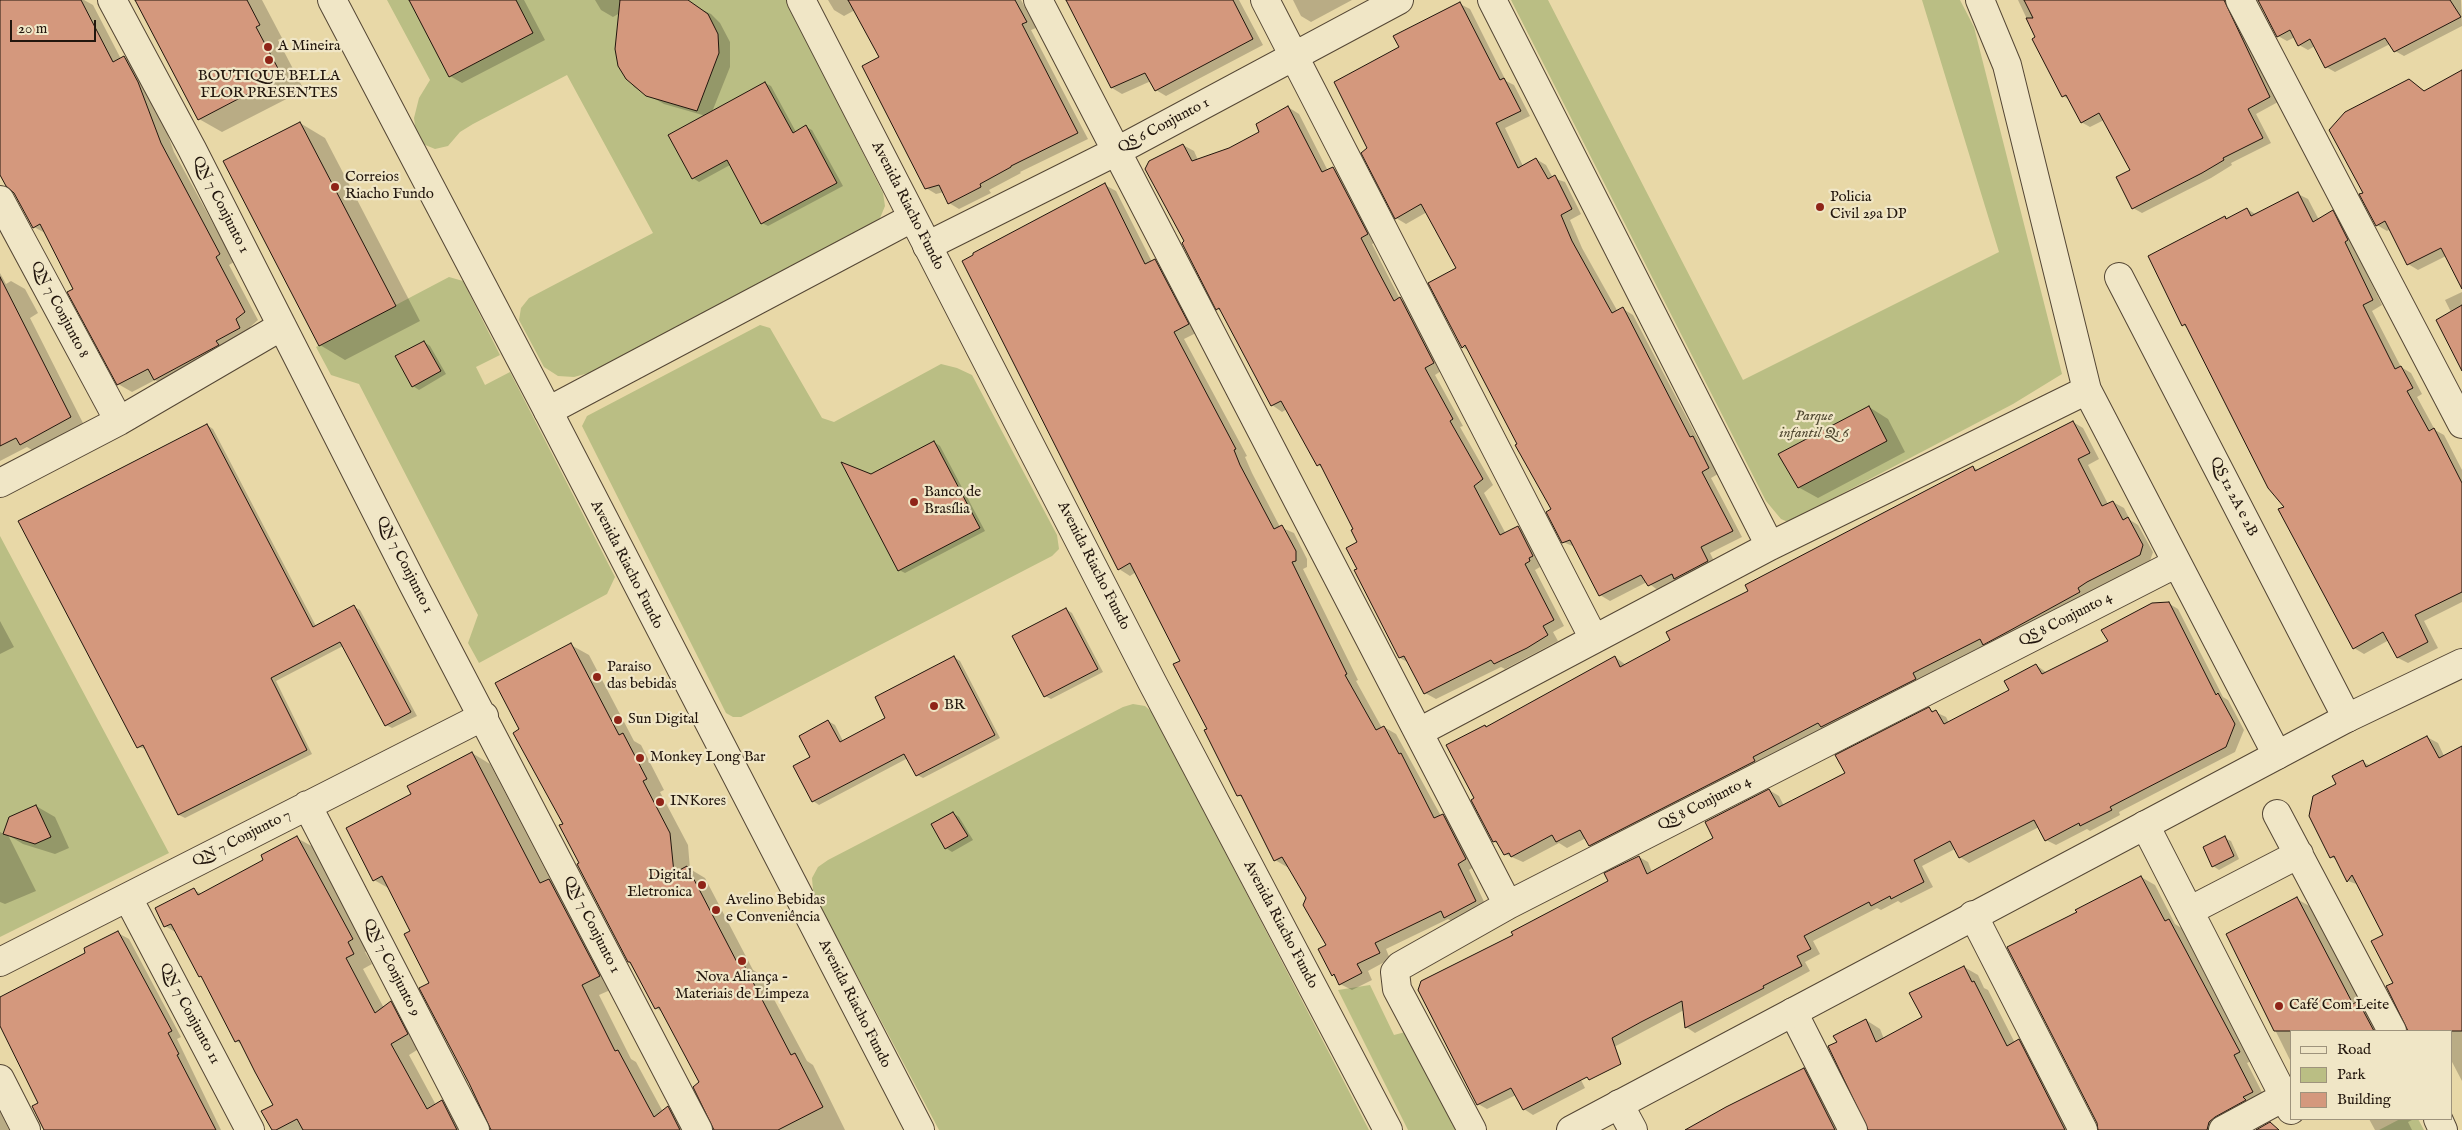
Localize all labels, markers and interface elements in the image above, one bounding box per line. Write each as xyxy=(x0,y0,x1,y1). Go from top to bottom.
scale bar xyxy=(12,10,99,42)
text: 20 m xyxy=(18,19,47,38)
place label: A Mineira xyxy=(278,38,340,56)
marker: A Mineira xyxy=(262,41,274,53)
marker: BOUTIQUE BELLA FLOR PRESENTES xyxy=(263,54,275,66)
place label: BOUTIQUE BELLA FLOR PRESENTES xyxy=(198,68,340,103)
street label: QS 6 Conjunto 1 xyxy=(1115,94,1213,158)
street label: Avenida Riacho Fundo xyxy=(867,139,947,273)
street label: QN 7 Conjunto 1 xyxy=(188,153,252,257)
place label: Correios Riacho Fundo xyxy=(345,169,434,204)
marker: Correios Riacho Fundo xyxy=(329,181,341,193)
place label: Policia Civil 29a DP xyxy=(1830,189,1907,224)
marker: Policia Civil 29a DP xyxy=(1814,201,1826,213)
street label: QN 7 Conjunto 8 xyxy=(26,259,92,361)
park label: Parque infantil Qs 6 xyxy=(1779,408,1849,443)
street label: QS 12 2A e 2B xyxy=(2205,454,2261,540)
place label: Banco de Brasília xyxy=(924,484,981,519)
marker: Banco de Brasília xyxy=(908,496,920,508)
street label: Avenida Riacho Fundo xyxy=(586,498,666,632)
street label: Avenida Riacho Fundo xyxy=(1053,499,1133,633)
street label: QN 7 Conjunto 1 xyxy=(372,513,436,617)
street label: QS 8 Conjunto 4 xyxy=(2016,589,2116,651)
place label: Paraiso das bebidas xyxy=(607,659,677,694)
marker: Paraiso das bebidas xyxy=(591,671,603,683)
place label: BR xyxy=(944,697,965,715)
marker: BR xyxy=(928,700,940,712)
place label: Sun Digital xyxy=(628,711,699,729)
marker: Sun Digital xyxy=(612,714,624,726)
place label: Monkey Long Bar xyxy=(650,749,766,767)
marker: Monkey Long Bar xyxy=(634,752,646,764)
street label: QS 8 Conjunto 4 xyxy=(1655,773,1755,835)
place label: INKores xyxy=(670,793,726,811)
marker: INKores xyxy=(654,796,666,808)
street label: QN 7 Conjunto 7 xyxy=(190,806,294,872)
street label: Avenida Riacho Fundo xyxy=(1239,858,1321,992)
place label: Digital Eletronica xyxy=(627,867,692,902)
street label: QN 7 Conjunto 1 xyxy=(559,873,623,977)
marker: Digital Eletronica xyxy=(696,879,708,891)
place label: Avelino Bebidas e Conveniência xyxy=(726,892,825,927)
marker: Avelino Bebidas e Conveniência xyxy=(710,904,722,916)
street label: QN 7 Conjunto 9 xyxy=(359,916,423,1020)
street label: Avenida Riacho Fundo xyxy=(814,937,894,1071)
marker: Nova Aliança - Materiais de Limpeza xyxy=(736,955,748,967)
street label: QN 7 Conjunto 11 xyxy=(155,960,223,1068)
place label: Nova Aliança - Materiais de Limpeza xyxy=(675,969,809,1004)
place label: Café Com Leite xyxy=(2289,997,2389,1015)
marker: Café Com Leite xyxy=(2273,1000,2285,1012)
legend xyxy=(2290,1030,2452,1120)
text: Road xyxy=(2337,1040,2371,1059)
text: Park xyxy=(2337,1065,2366,1084)
text: Building xyxy=(2337,1090,2391,1109)

